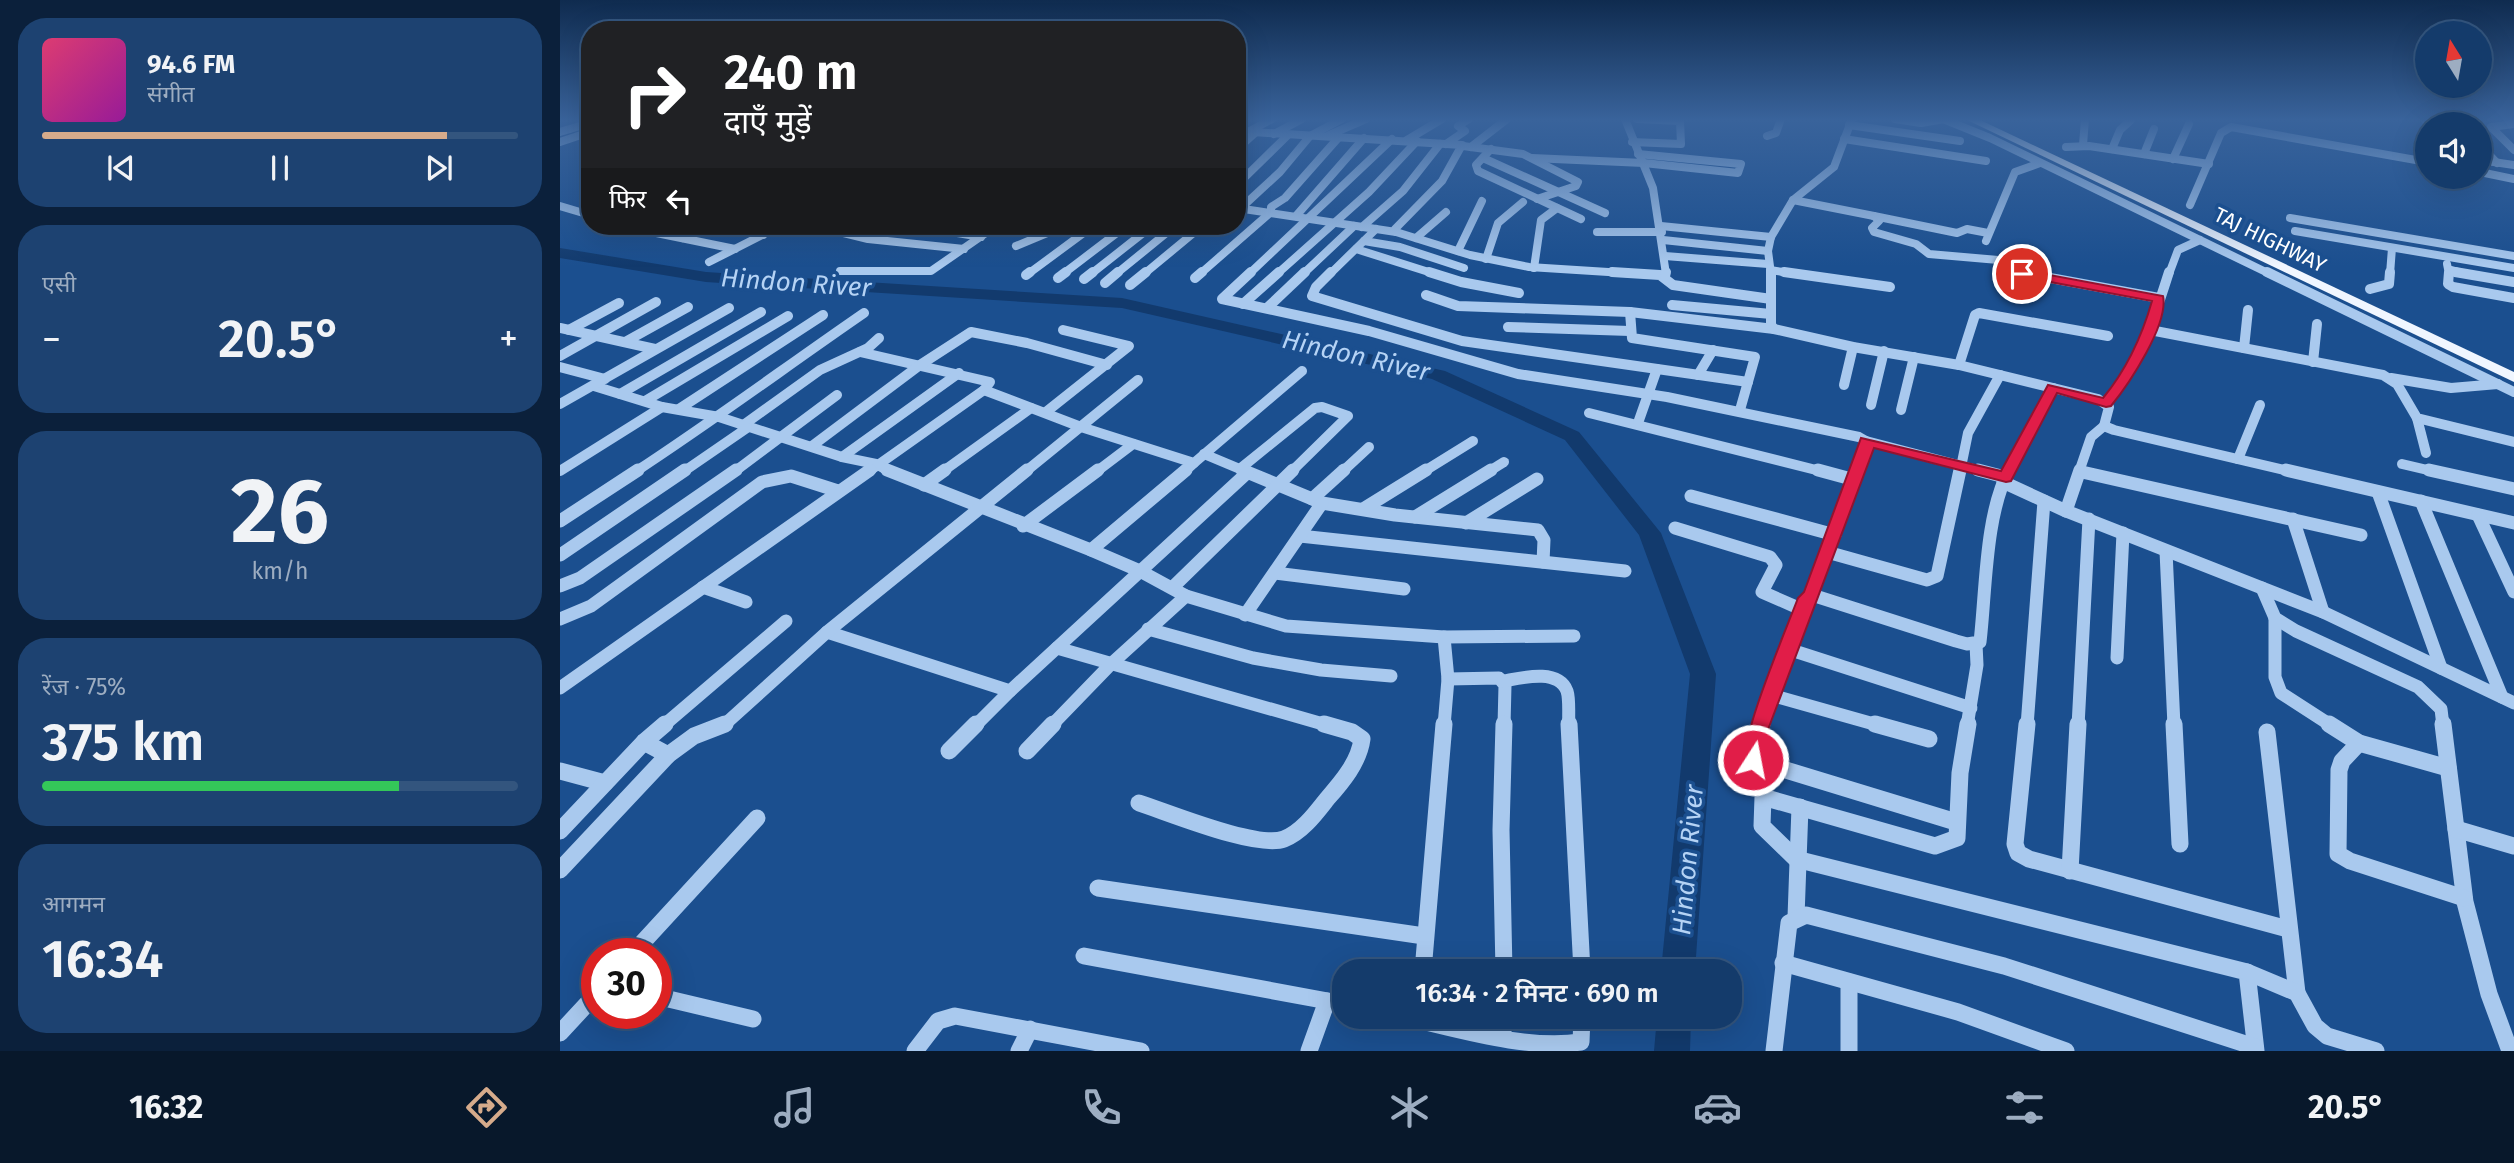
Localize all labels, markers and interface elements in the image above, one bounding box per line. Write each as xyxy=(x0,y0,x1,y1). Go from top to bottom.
north arrow xyxy=(2415,21,2492,98)
map controls xyxy=(2415,21,2492,189)
text: 240 m xyxy=(724,43,857,102)
text: 94.6 FM xyxy=(147,49,235,80)
icon: right xyxy=(609,49,700,140)
text: संगीत xyxy=(147,80,195,108)
text: दाएँ मुड़ें xyxy=(724,103,812,141)
button: sound xyxy=(2415,112,2492,189)
icon: previous xyxy=(102,149,140,187)
icon: pause xyxy=(261,149,299,187)
icon: next xyxy=(420,149,458,187)
icon: left xyxy=(660,182,698,220)
text: फिर xyxy=(609,184,646,215)
street label: TAJ HIGHWAY xyxy=(2210,202,2331,279)
pin xyxy=(1992,244,2052,304)
icon: arrive xyxy=(2003,255,2041,293)
water label: Hindon River xyxy=(720,262,873,304)
text: एसी xyxy=(42,270,76,298)
text: 20.5° xyxy=(218,308,342,371)
text: − xyxy=(42,316,61,362)
text: + xyxy=(499,316,518,362)
water label: Hindon River xyxy=(1279,324,1434,388)
text: 26 xyxy=(231,457,329,566)
text: km/h xyxy=(252,557,308,585)
text: रेंज · 75% xyxy=(42,673,126,701)
text: 375 km xyxy=(42,711,204,774)
position arrow xyxy=(1716,723,1790,797)
water label: Hindon River xyxy=(1666,783,1710,936)
text: आगमन xyxy=(42,890,105,918)
text: 16:34 xyxy=(42,928,163,991)
speed limit sign: 30 xyxy=(581,938,672,1029)
text: 16:34 · 2 मिनट · 690 m xyxy=(1416,978,1658,1009)
icon: directions xyxy=(462,1083,511,1132)
icon: music xyxy=(770,1083,819,1132)
icon: phone xyxy=(1077,1083,1126,1132)
icon: climate xyxy=(1385,1083,1434,1132)
icon: car xyxy=(1693,1083,1742,1132)
icon: filters xyxy=(2000,1083,2049,1132)
text: 16:32 xyxy=(129,1088,203,1126)
text: 20.5° xyxy=(2308,1088,2385,1126)

